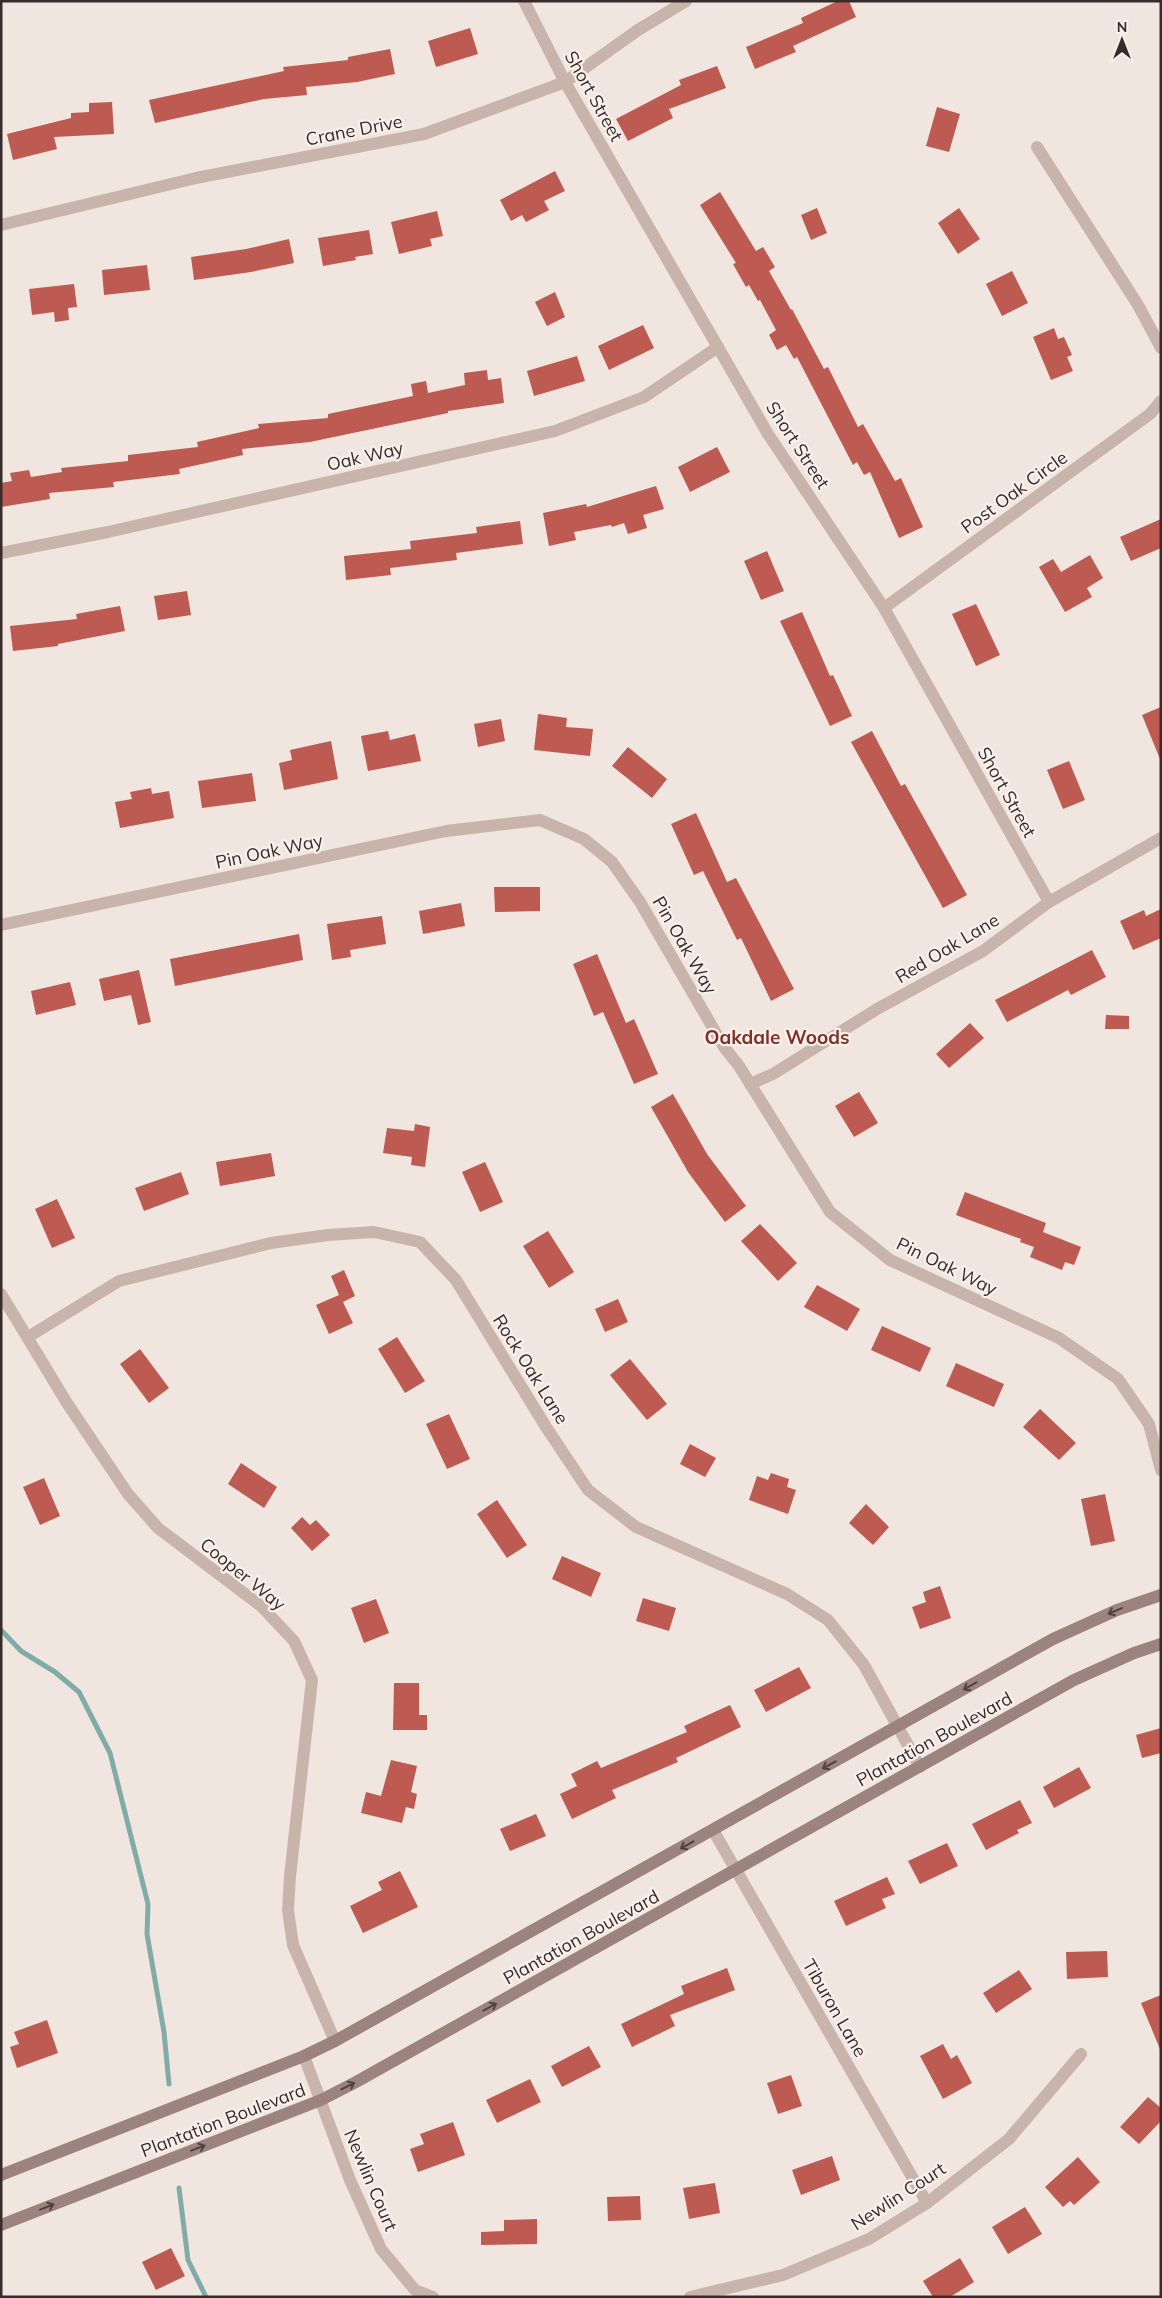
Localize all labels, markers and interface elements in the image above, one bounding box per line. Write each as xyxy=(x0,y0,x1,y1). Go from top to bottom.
north arrow xyxy=(1097,15,1147,65)
text: N xyxy=(1117,18,1127,36)
street label: Short Street xyxy=(560,47,628,145)
street label: Crane Drive xyxy=(304,109,404,151)
street label: Short Street xyxy=(761,397,835,493)
street label: Oak Way xyxy=(324,436,406,476)
street label: Post Oak Circle xyxy=(956,446,1072,538)
street label: Short Street xyxy=(973,743,1041,841)
street label: Pin Oak Way xyxy=(213,828,325,874)
street label: Pin Oak Way xyxy=(648,892,722,998)
street label: Red Oak Lane xyxy=(891,908,1003,988)
district label: Oakdale Woods xyxy=(704,1025,850,1049)
street label: Pin Oak Way xyxy=(893,1232,1001,1300)
street label: Rock Oak Lane xyxy=(488,1310,574,1428)
street label: Cooper Way xyxy=(196,1533,291,1616)
one-way arrow xyxy=(1108,1607,1123,1616)
one-way arrow xyxy=(964,1681,978,1691)
street label: Plantation Boulevard xyxy=(852,1687,1016,1791)
one-way arrow xyxy=(822,1761,837,1771)
one-way arrow xyxy=(680,1840,695,1850)
street label: Plantation Boulevard xyxy=(499,1885,663,1989)
street label: Tiburon Lane xyxy=(798,1955,872,2061)
one-way arrow xyxy=(483,2002,497,2012)
street label: Plantation Boulevard xyxy=(137,2078,309,2162)
one-way arrow xyxy=(340,2081,355,2090)
street label: Newlin Court xyxy=(339,2126,403,2234)
one-way arrow xyxy=(190,2143,205,2152)
street label: Newlin Court xyxy=(846,2157,950,2235)
one-way arrow xyxy=(39,2202,54,2211)

